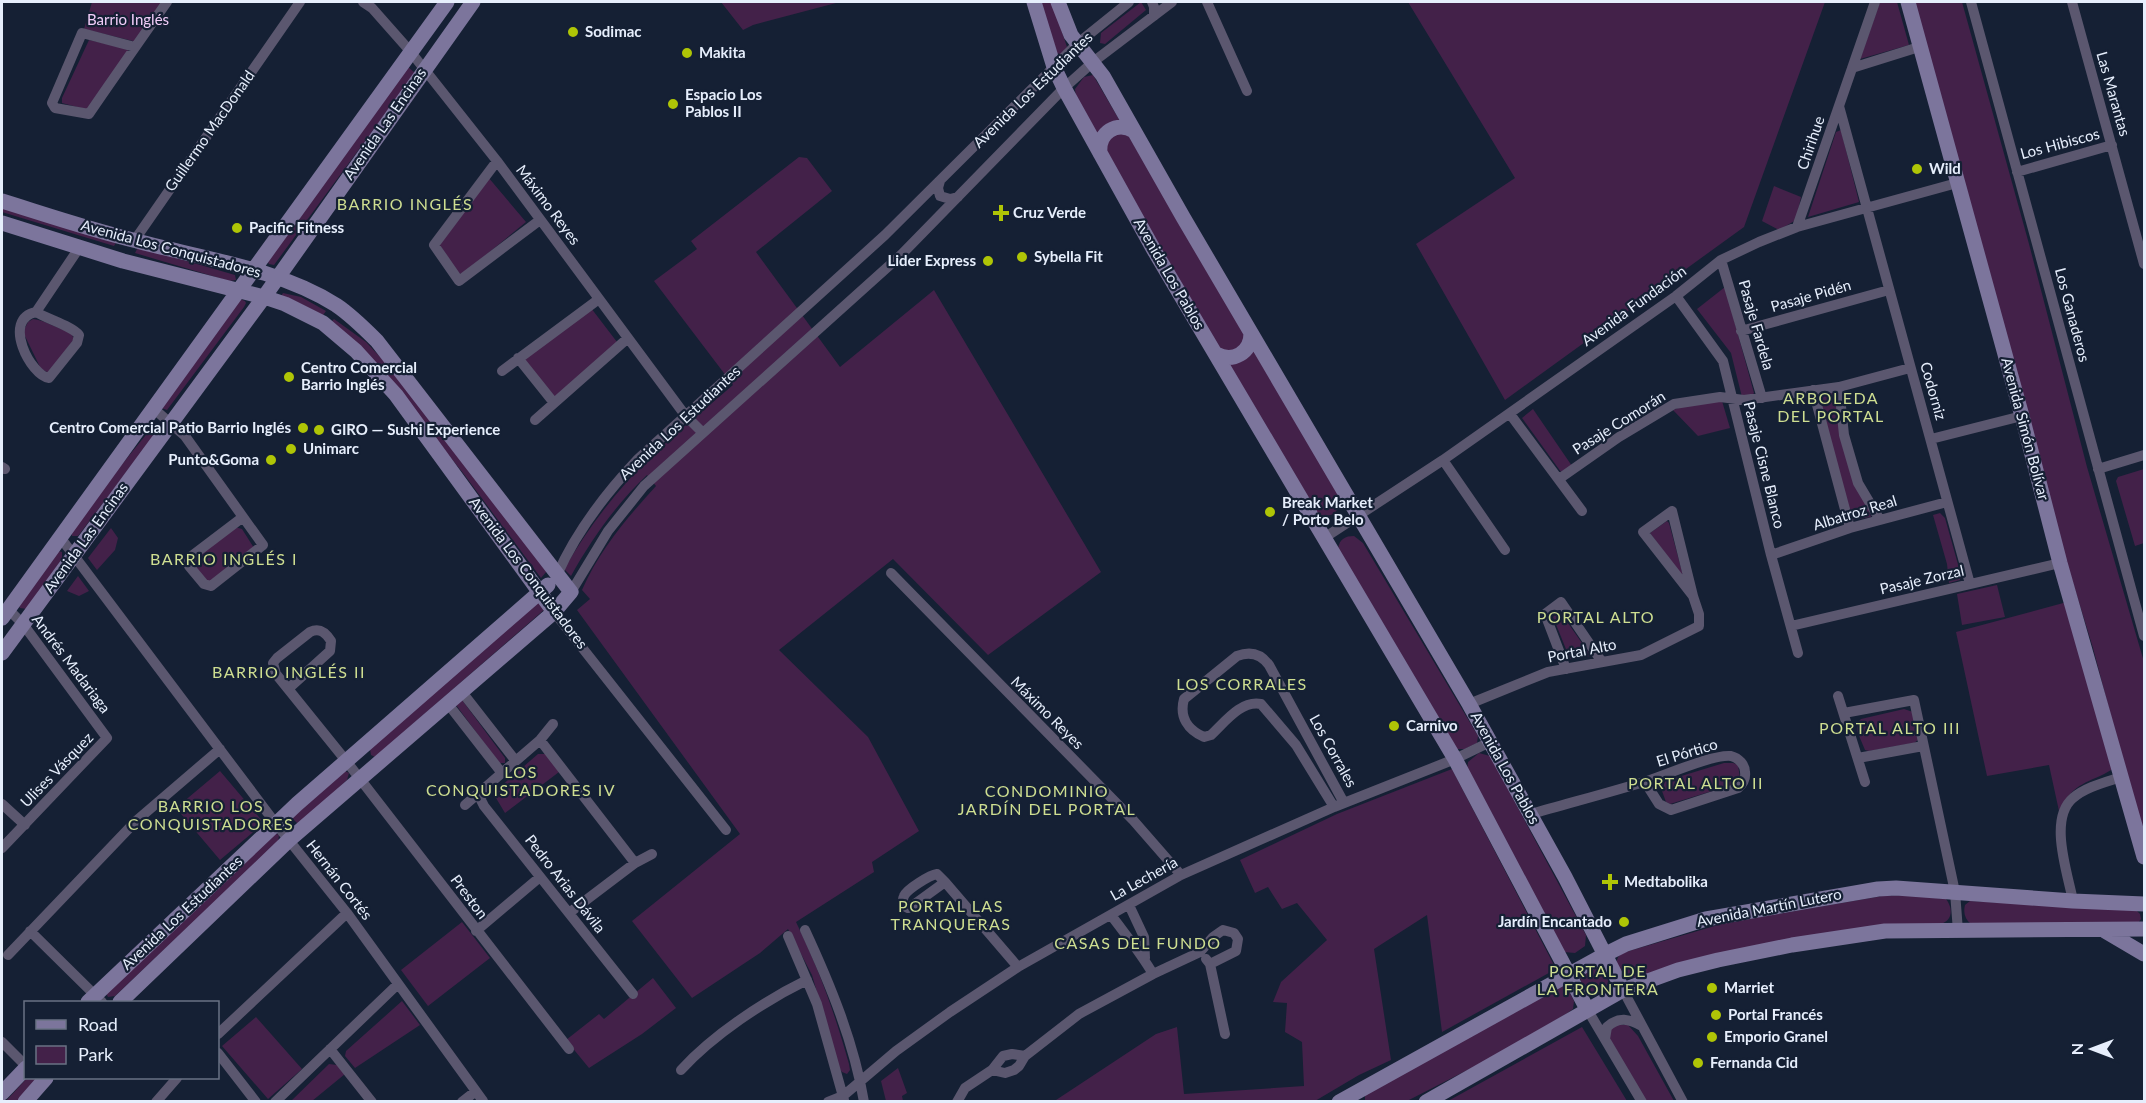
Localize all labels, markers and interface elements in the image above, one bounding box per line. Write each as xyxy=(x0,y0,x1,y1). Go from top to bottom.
park label: Barrio Inglés xyxy=(87,10,169,28)
place label: Sodimac xyxy=(585,22,642,40)
marker: Sodimac xyxy=(566,25,580,39)
street label: Avenida Los Estudiantes xyxy=(969,28,1096,151)
place label: Makita xyxy=(699,43,746,61)
marker: Makita xyxy=(680,46,694,60)
street label: Las Marantas xyxy=(2093,49,2135,138)
street label: Avenida Las Encinas xyxy=(339,64,429,183)
street label: Guillermo MacDonald xyxy=(161,66,258,194)
place label: Espacio Los Pablos II xyxy=(685,85,763,120)
marker: Espacio Los Pablos II xyxy=(666,97,680,111)
street label: Chirihue xyxy=(1792,113,1828,172)
street label: Los Hibiscos xyxy=(2018,124,2101,162)
place label: Wild xyxy=(1929,159,1961,177)
street label: Máximo Reyes xyxy=(513,161,585,248)
marker: Wild xyxy=(1910,162,1924,176)
district label: BARRIO INGLÉS xyxy=(337,194,473,213)
place label: Cruz Verde xyxy=(1013,203,1086,221)
marker: Cruz Verde xyxy=(994,206,1008,220)
street label: Avenida Los Conquistadores xyxy=(79,215,263,281)
street label: Avenida Los Pablos xyxy=(1131,215,1209,332)
place label: Pacific Fitness xyxy=(249,218,345,236)
marker: Pacific Fitness xyxy=(230,221,244,235)
place label: Sybella Fit xyxy=(1034,247,1103,265)
marker: Sybella Fit xyxy=(1015,250,1029,264)
place label: Lider Express xyxy=(887,251,976,269)
marker: Lider Express xyxy=(981,254,995,268)
street label: Avenida Fundación xyxy=(1578,261,1689,349)
street label: Los Ganaderos xyxy=(2052,266,2094,364)
street label: Pasaje Pidén xyxy=(1768,275,1853,315)
street label: Pasaje Fardela xyxy=(1736,278,1778,372)
street label: Avenida Simón Bolívar xyxy=(1998,355,2054,503)
place label: Centro Comercial Barrio Inglés xyxy=(301,358,417,393)
street label: Codorniz xyxy=(1917,360,1951,422)
street label: Avenida Los Estudiantes xyxy=(615,361,744,483)
marker: Centro Comercial Barrio Inglés xyxy=(282,370,296,384)
street label: Pasaje Comorán xyxy=(1569,386,1668,458)
district label: ARBOLEDA DEL PORTAL xyxy=(1777,388,1885,425)
street label: Pasaje Cisne Blanco xyxy=(1740,399,1789,530)
place label: Centro Comercial Patio Barrio Inglés xyxy=(49,418,291,436)
place label: GIRO — Sushi Experience xyxy=(331,420,500,438)
marker: Centro Comercial Patio Barrio Inglés xyxy=(296,421,310,435)
marker: GIRO — Sushi Experience xyxy=(312,423,326,437)
place label: Unimarc xyxy=(303,439,359,457)
marker: Unimarc xyxy=(284,442,298,456)
place label: Punto&Goma xyxy=(168,450,259,468)
marker: Punto&Goma xyxy=(264,453,278,467)
street label: Avenida Las Encinas xyxy=(39,479,131,596)
street label: Albatroz Real xyxy=(1811,491,1899,533)
street label: Avenida Los Conquistadores xyxy=(466,493,592,652)
place label: Break Market / Porto Belo xyxy=(1282,493,1373,528)
marker: Break Market / Porto Belo xyxy=(1263,505,1277,519)
district label: BARRIO INGLÉS I xyxy=(150,549,298,568)
street label: Pasaje Zorzal xyxy=(1878,561,1966,597)
district label: PORTAL ALTO xyxy=(1537,607,1655,626)
street label: Andrés Madariaga xyxy=(29,610,115,716)
street label: Portal Alto xyxy=(1546,635,1618,666)
district label: BARRIO INGLÉS II xyxy=(212,662,366,681)
street label: Máximo Reyes xyxy=(1008,672,1088,752)
district label: LOS CORRALES xyxy=(1176,674,1308,693)
street label: Avenida Los Pablos xyxy=(1468,708,1544,827)
street label: Los Corrales xyxy=(1306,711,1361,790)
place label: Carnivo xyxy=(1406,716,1458,734)
district label: PORTAL ALTO III xyxy=(1819,718,1961,737)
marker: Carnivo xyxy=(1387,719,1401,733)
street label: Ulises Vásquez xyxy=(16,728,96,810)
street label: El Pórtico xyxy=(1654,734,1720,770)
district label: LOS CONQUISTADORES IV xyxy=(426,762,616,799)
district label: PORTAL ALTO II xyxy=(1628,773,1764,792)
district label: CONDOMINIO JARDÍN DEL PORTAL xyxy=(958,781,1136,818)
district label: BARRIO LOS CONQUISTADORES xyxy=(128,796,294,833)
street label: Pedro Arias Dávila xyxy=(522,831,610,936)
street label: Hernán Cortés xyxy=(303,836,377,923)
street label: Avenida Los Estudiantes xyxy=(117,851,246,973)
street label: La Lechería xyxy=(1107,852,1180,904)
street label: Preston xyxy=(447,871,492,922)
place label: Medtabolika xyxy=(1624,872,1708,890)
marker: Medtabolika xyxy=(1601,873,1619,891)
street label: Avenida Martín Lutero xyxy=(1695,884,1843,930)
district label: PORTAL LAS TRANQUERAS xyxy=(891,896,1011,933)
place label: Jardín Encantado xyxy=(1498,912,1612,930)
marker: Jardín Encantado xyxy=(1617,915,1631,929)
district label: CASAS DEL FUNDO xyxy=(1054,933,1222,952)
district label: PORTAL DE LA FRONTERA xyxy=(1537,961,1659,998)
place label: Marriet xyxy=(1724,978,1775,996)
marker: Marriet xyxy=(1705,981,1719,995)
legend xyxy=(24,1001,219,1079)
place label: Portal Francés xyxy=(1728,1005,1823,1023)
marker: Portal Francés xyxy=(1709,1008,1723,1022)
text: Road xyxy=(78,1013,118,1035)
north arrow xyxy=(2062,1019,2122,1079)
place label: Emporio Granel xyxy=(1724,1027,1828,1045)
marker: Emporio Granel xyxy=(1705,1030,1719,1044)
text: Park xyxy=(78,1043,114,1065)
text: N xyxy=(2067,1043,2086,1055)
place label: Fernanda Cid xyxy=(1710,1053,1798,1071)
marker: Fernanda Cid xyxy=(1691,1056,1705,1070)

